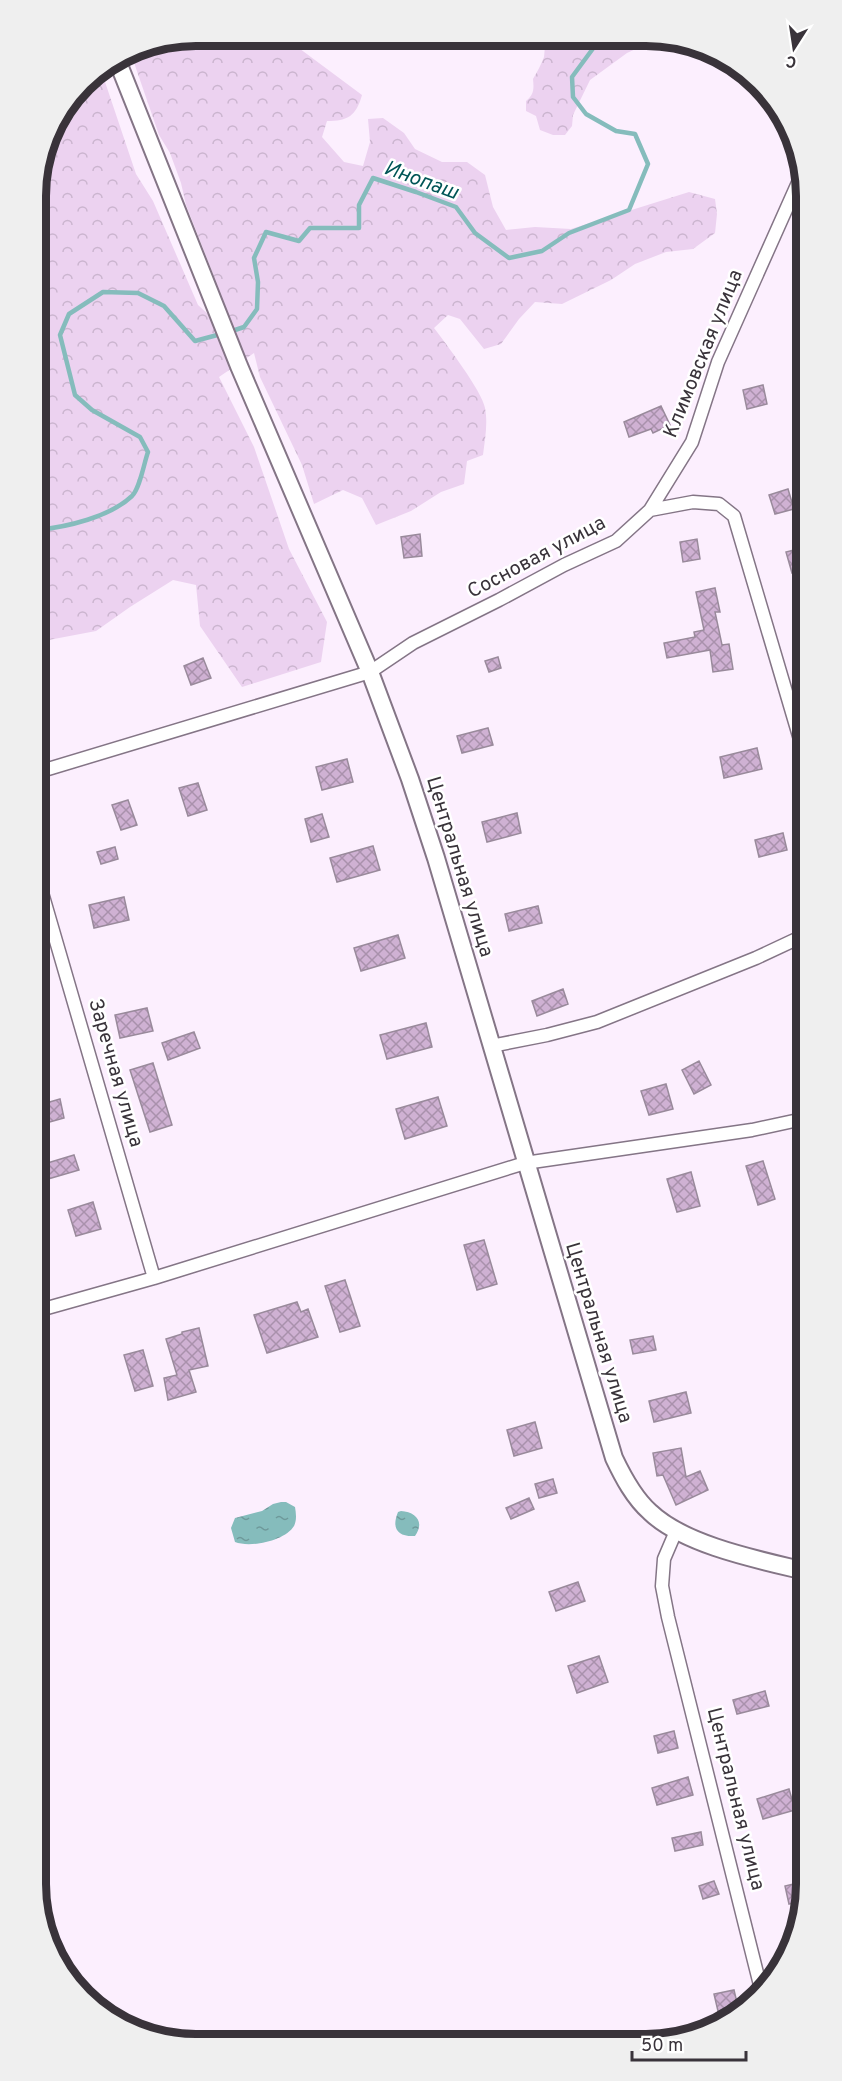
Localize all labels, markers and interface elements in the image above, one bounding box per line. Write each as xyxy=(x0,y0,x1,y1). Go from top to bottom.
north arrow xyxy=(764,18,824,78)
text: С xyxy=(784,50,798,72)
water label: Инопаш xyxy=(380,155,463,207)
street label: Климовская улица xyxy=(658,266,750,442)
street label: Сосновая улица xyxy=(463,511,611,605)
street label: Центральная улица xyxy=(419,773,499,961)
street label: Заречная улица xyxy=(81,996,149,1150)
street label: Центральная улица xyxy=(558,1239,638,1427)
street label: Центральная улица xyxy=(700,1705,770,1893)
scale bar xyxy=(632,2024,746,2062)
text: 50 m xyxy=(641,2035,683,2058)

